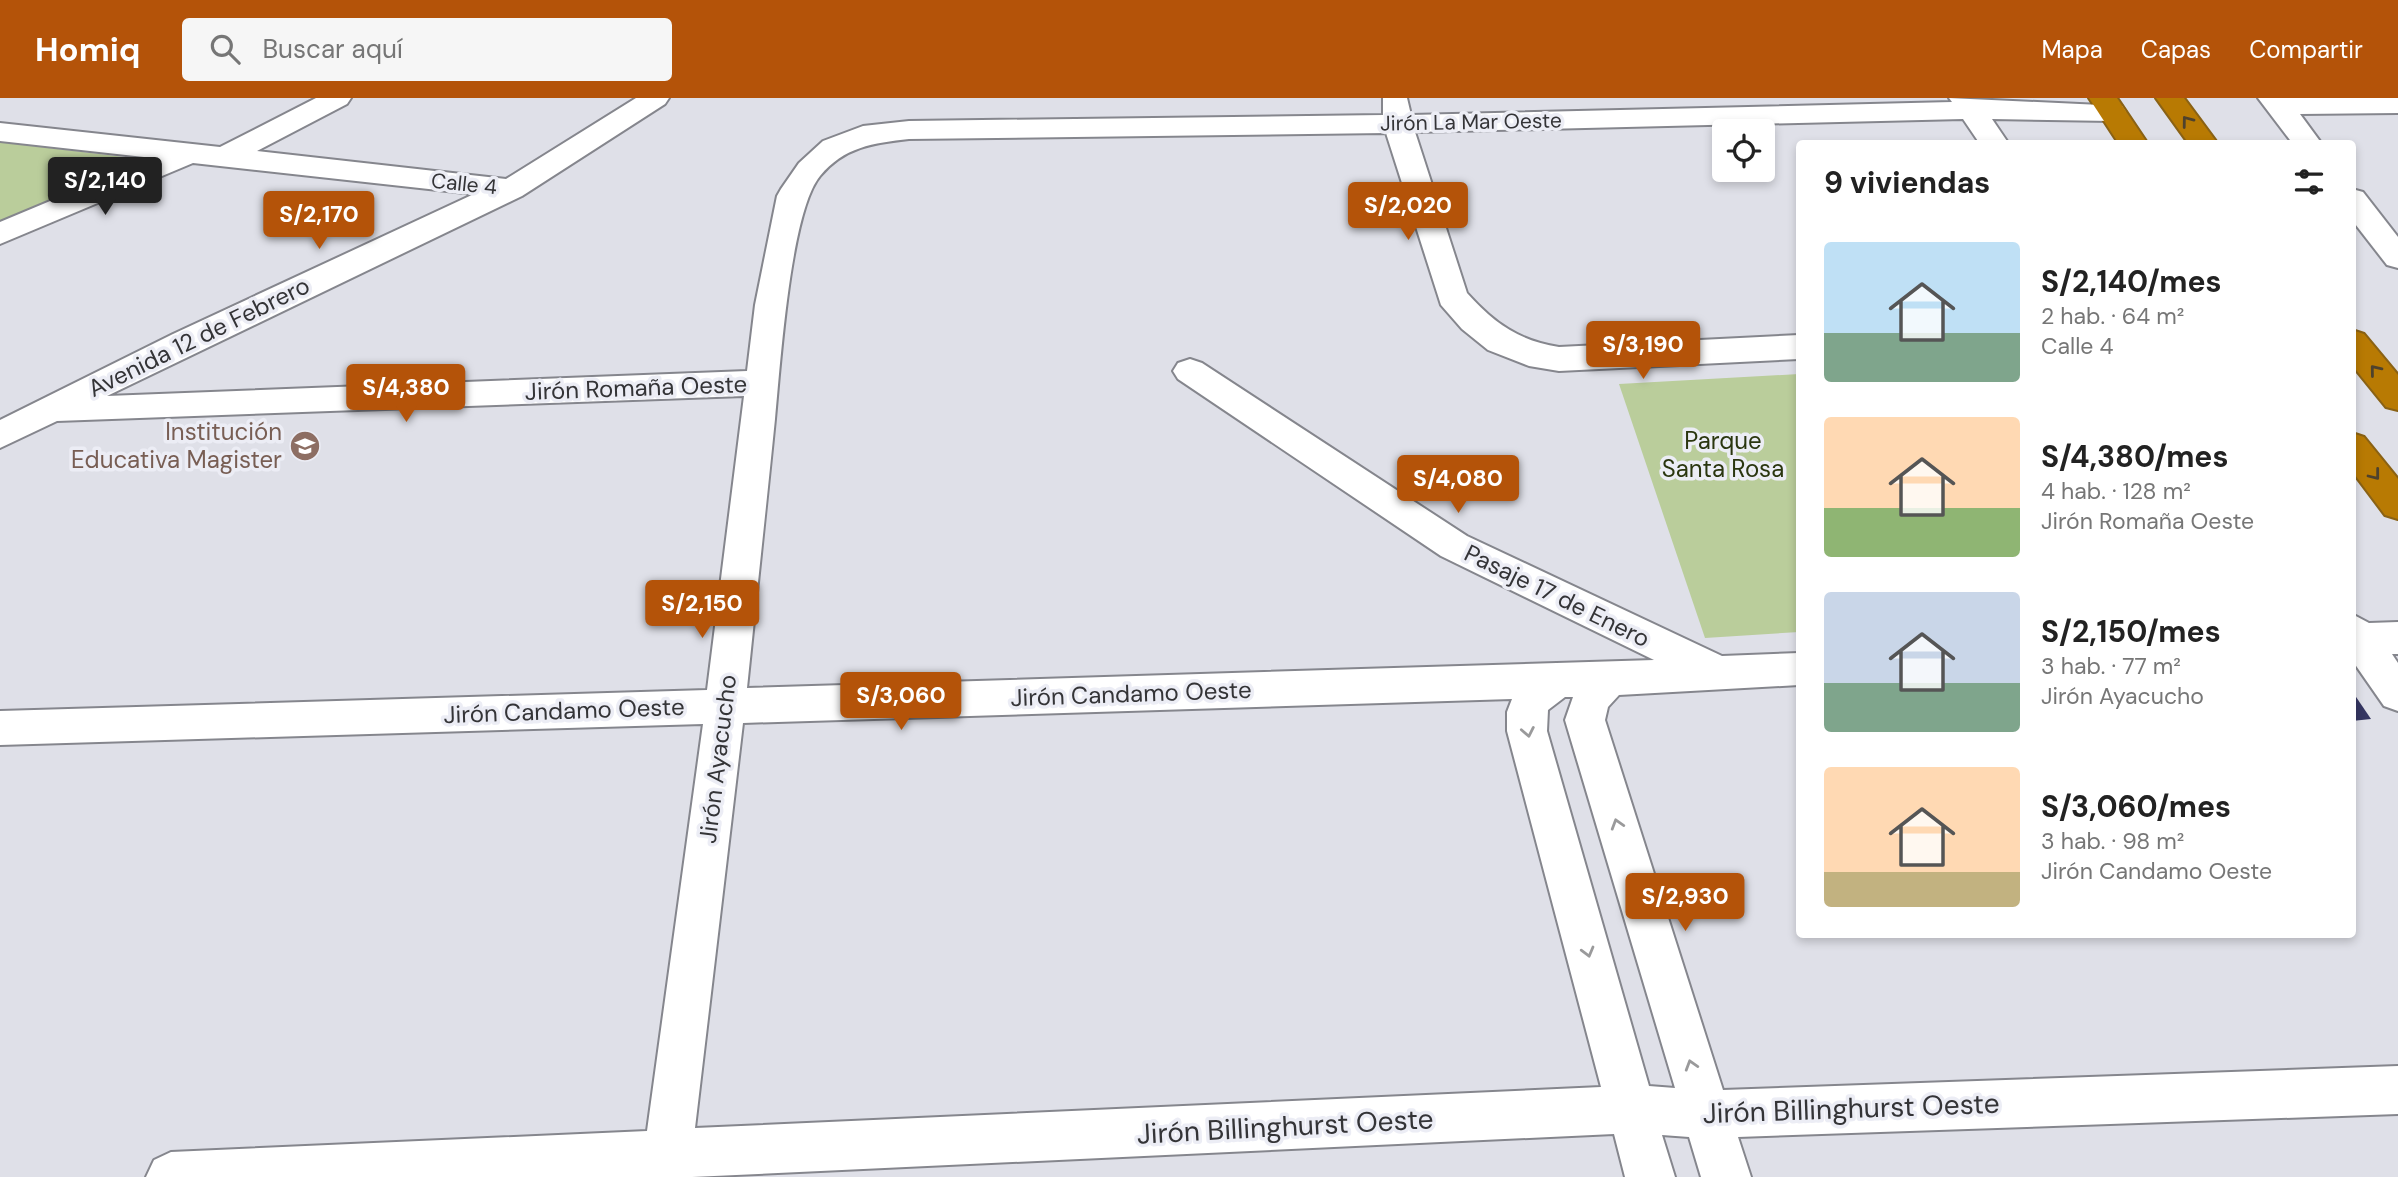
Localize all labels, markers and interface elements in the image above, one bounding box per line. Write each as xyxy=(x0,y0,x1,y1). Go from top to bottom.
search box xyxy=(182,18,672,81)
text: Homiq xyxy=(35,28,140,71)
icon: search xyxy=(206,30,244,68)
text: Buscar aquí xyxy=(262,32,403,66)
text: Mapa xyxy=(2041,34,2103,65)
text: Capas xyxy=(2141,34,2211,65)
text: Compartir xyxy=(2249,34,2363,65)
street label: Jirón La Mar Oeste xyxy=(1380,106,1562,138)
one-way arrow xyxy=(2182,116,2195,129)
map controls xyxy=(1712,119,1775,182)
button: locate xyxy=(1712,119,1775,182)
pin: S/2,140 xyxy=(40,158,170,217)
text: 9 viviendas xyxy=(1824,163,1990,202)
icon: filters xyxy=(2290,163,2328,201)
text: S/2,140 xyxy=(64,165,146,195)
street label: Calle 4 xyxy=(430,167,499,201)
pin: S/2,020 xyxy=(1343,183,1473,242)
text: S/2,020 xyxy=(1364,190,1452,220)
pin: S/2,170 xyxy=(254,192,384,251)
text: S/2,170 xyxy=(279,199,359,229)
text: S/2,140/mes xyxy=(2041,262,2221,301)
street label: Avenida 12 de Febrero xyxy=(83,269,315,404)
icon: home xyxy=(1880,270,1964,354)
text: 2 hab. · 64 m² xyxy=(2041,301,2184,331)
pin: S/3,190 xyxy=(1578,322,1708,381)
text: S/3,190 xyxy=(1602,329,1684,359)
text: Calle 4 xyxy=(2041,331,2113,361)
pin: S/4,380 xyxy=(341,364,471,424)
one-way arrow xyxy=(2371,365,2383,378)
street label: Jirón Romaña Oeste xyxy=(524,368,748,407)
text: S/4,380 xyxy=(362,372,450,402)
place label: Institución Educativa Magister xyxy=(71,416,282,475)
park label: Parque Santa Rosa xyxy=(1662,425,1784,484)
school or university icon: Institución Educativa Magister xyxy=(288,429,322,463)
text: S/4,380/mes xyxy=(2041,437,2228,476)
icon: home xyxy=(1880,445,1964,529)
pin: S/4,080 xyxy=(1393,456,1523,515)
text: S/4,080 xyxy=(1413,463,1503,493)
one-way arrow xyxy=(2367,468,2379,480)
text: 4 hab. · 128 m² xyxy=(2041,476,2191,506)
text: Jirón Romaña Oeste xyxy=(2041,506,2254,536)
street label: Pasaje 17 de Enero xyxy=(1459,537,1655,654)
pin: S/2,150 xyxy=(637,580,767,640)
text: S/2,150 xyxy=(661,588,743,618)
text: S/2,150/mes xyxy=(2041,612,2221,651)
icon: home xyxy=(1880,620,1964,704)
text: 3 hab. · 77 m² xyxy=(2041,651,2181,681)
pin: S/3,060 xyxy=(836,672,966,732)
street label: Jirón Ayacucho xyxy=(692,673,743,845)
street label: Jirón Candamo Oeste xyxy=(1010,674,1252,713)
text: S/3,060 xyxy=(856,680,946,710)
text: Jirón Ayacucho xyxy=(2041,681,2204,711)
street label: Jirón Candamo Oeste xyxy=(443,691,685,730)
one-way arrow xyxy=(1520,726,1535,738)
text: S/3,060/mes xyxy=(2041,787,2231,826)
icon: home xyxy=(1880,795,1964,879)
one-way arrow xyxy=(1611,818,1626,830)
text: 3 hab. · 98 m² xyxy=(2041,826,2184,856)
text: Jirón Candamo Oeste xyxy=(2041,856,2272,886)
pin: S/2,930 xyxy=(1620,874,1750,933)
text: S/2,930 xyxy=(1641,881,1729,911)
one-way arrow xyxy=(1580,945,1594,957)
one-way arrow xyxy=(1685,1059,1700,1071)
street label: Jirón Billinghurst Oeste xyxy=(1702,1085,2000,1132)
street label: Jirón Billinghurst Oeste xyxy=(1136,1100,1434,1153)

